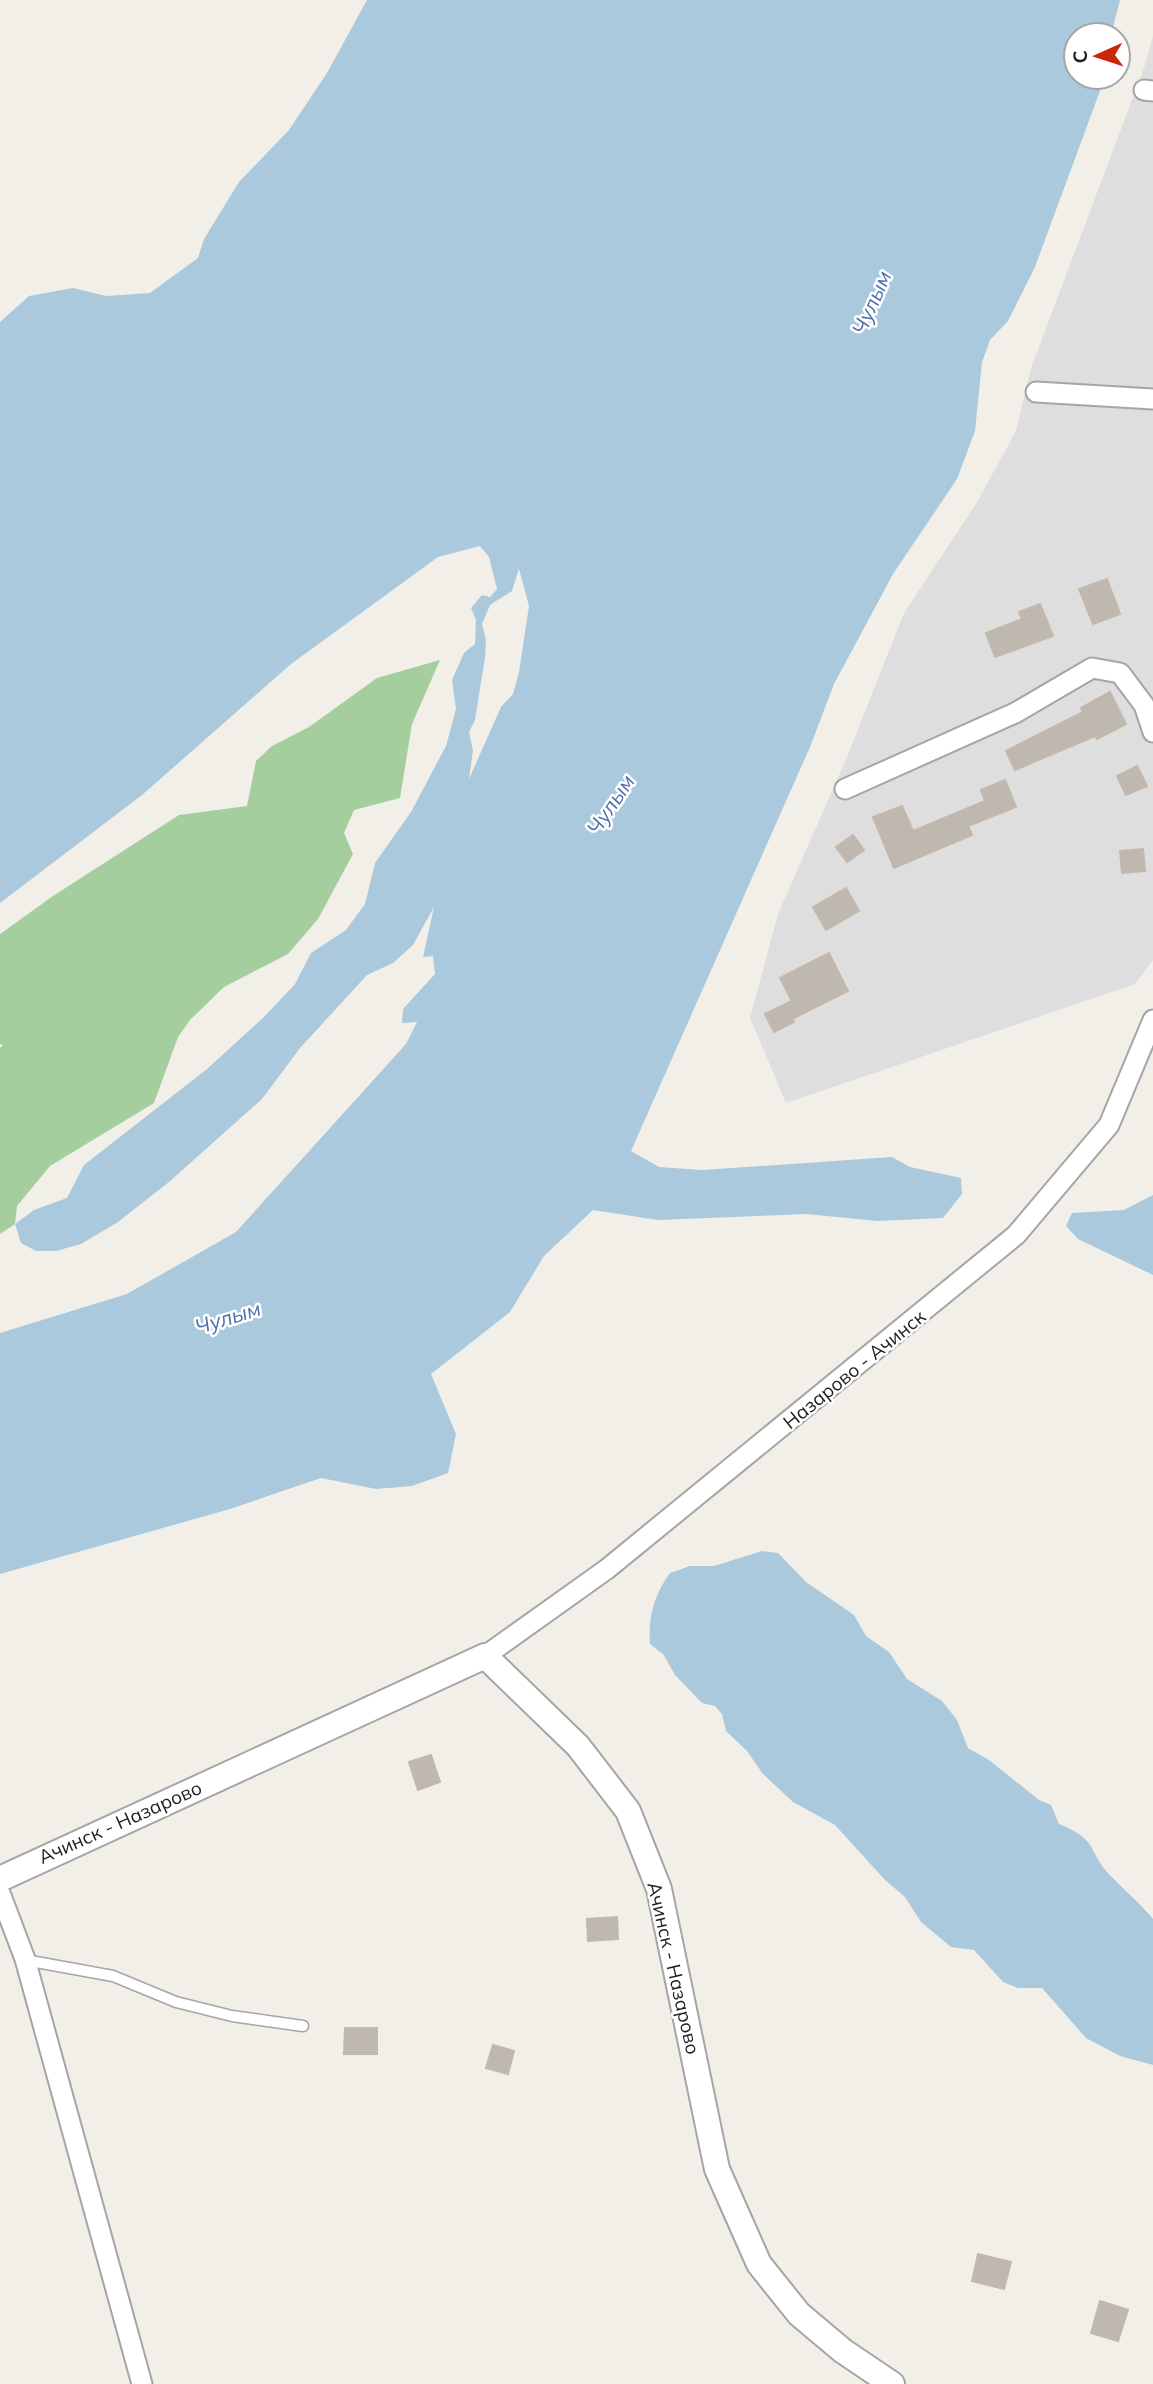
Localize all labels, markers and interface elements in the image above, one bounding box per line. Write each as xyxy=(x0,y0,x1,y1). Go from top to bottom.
north arrow xyxy=(1062,21,1132,91)
text: С xyxy=(1068,50,1092,64)
water label: Чулым xyxy=(846,267,897,339)
water label: Чулым xyxy=(581,769,640,840)
water label: Чулым xyxy=(192,1295,264,1339)
street label: Назарово - Ачинск xyxy=(778,1304,931,1434)
street label: Ачинск - Назарово xyxy=(35,1775,205,1869)
street label: Ачинск - Назарово xyxy=(642,1879,706,2057)

